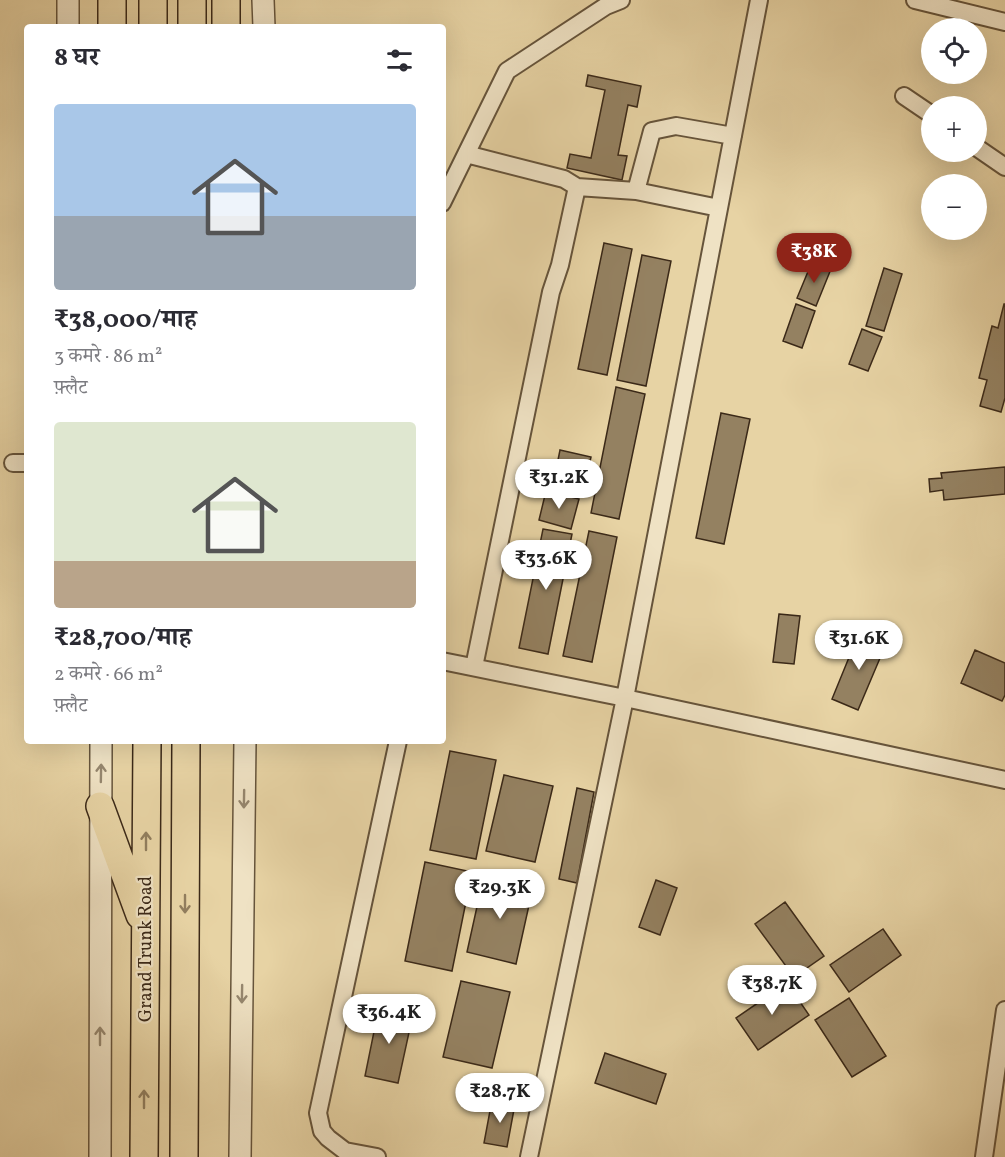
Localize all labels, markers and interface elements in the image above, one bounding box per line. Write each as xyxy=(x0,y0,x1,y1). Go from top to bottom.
map controls xyxy=(921,18,987,240)
button: locate xyxy=(921,18,987,84)
text: 8 घर xyxy=(54,40,99,76)
icon: filters xyxy=(383,44,416,77)
button: + xyxy=(921,96,987,162)
icon: home xyxy=(181,143,289,251)
button: − xyxy=(921,174,987,240)
pin: ₹38K xyxy=(778,233,850,284)
text: ₹38K xyxy=(791,238,837,266)
text: ₹38,000/माह xyxy=(54,302,197,338)
text: 3 कमरे · 86 m² xyxy=(54,343,162,371)
text: फ़्लैट xyxy=(54,375,87,403)
pin: ₹31.2K xyxy=(510,459,608,510)
icon: home xyxy=(181,461,289,569)
text: ₹31.2K xyxy=(529,464,589,492)
pin: ₹33.6K xyxy=(497,540,595,591)
text: ₹33.6K xyxy=(515,545,577,573)
text: ₹28,700/माह xyxy=(54,620,191,656)
pin: ₹31.6K xyxy=(810,620,908,671)
text: ₹31.6K xyxy=(829,625,889,653)
text: 2 कमरे · 66 m² xyxy=(54,661,163,689)
text: फ़्लैट xyxy=(54,693,87,721)
one-way arrow xyxy=(95,764,107,784)
one-way arrow xyxy=(238,789,250,809)
one-way arrow xyxy=(140,831,152,851)
pin: ₹29.3K xyxy=(451,869,549,920)
text: ₹29.3K xyxy=(469,874,531,902)
street label: Grand Trunk Road xyxy=(134,876,159,1022)
one-way arrow xyxy=(179,894,191,914)
pin: ₹38.7K xyxy=(723,965,821,1016)
text: ₹38.7K xyxy=(742,970,803,998)
one-way arrow xyxy=(236,984,248,1004)
pin: ₹36.4K xyxy=(340,994,438,1045)
text: ₹36.4K xyxy=(357,999,421,1027)
one-way arrow xyxy=(94,1026,106,1046)
pin: ₹28.7K xyxy=(451,1073,549,1124)
text: ₹28.7K xyxy=(469,1078,531,1106)
one-way arrow xyxy=(139,1089,150,1109)

